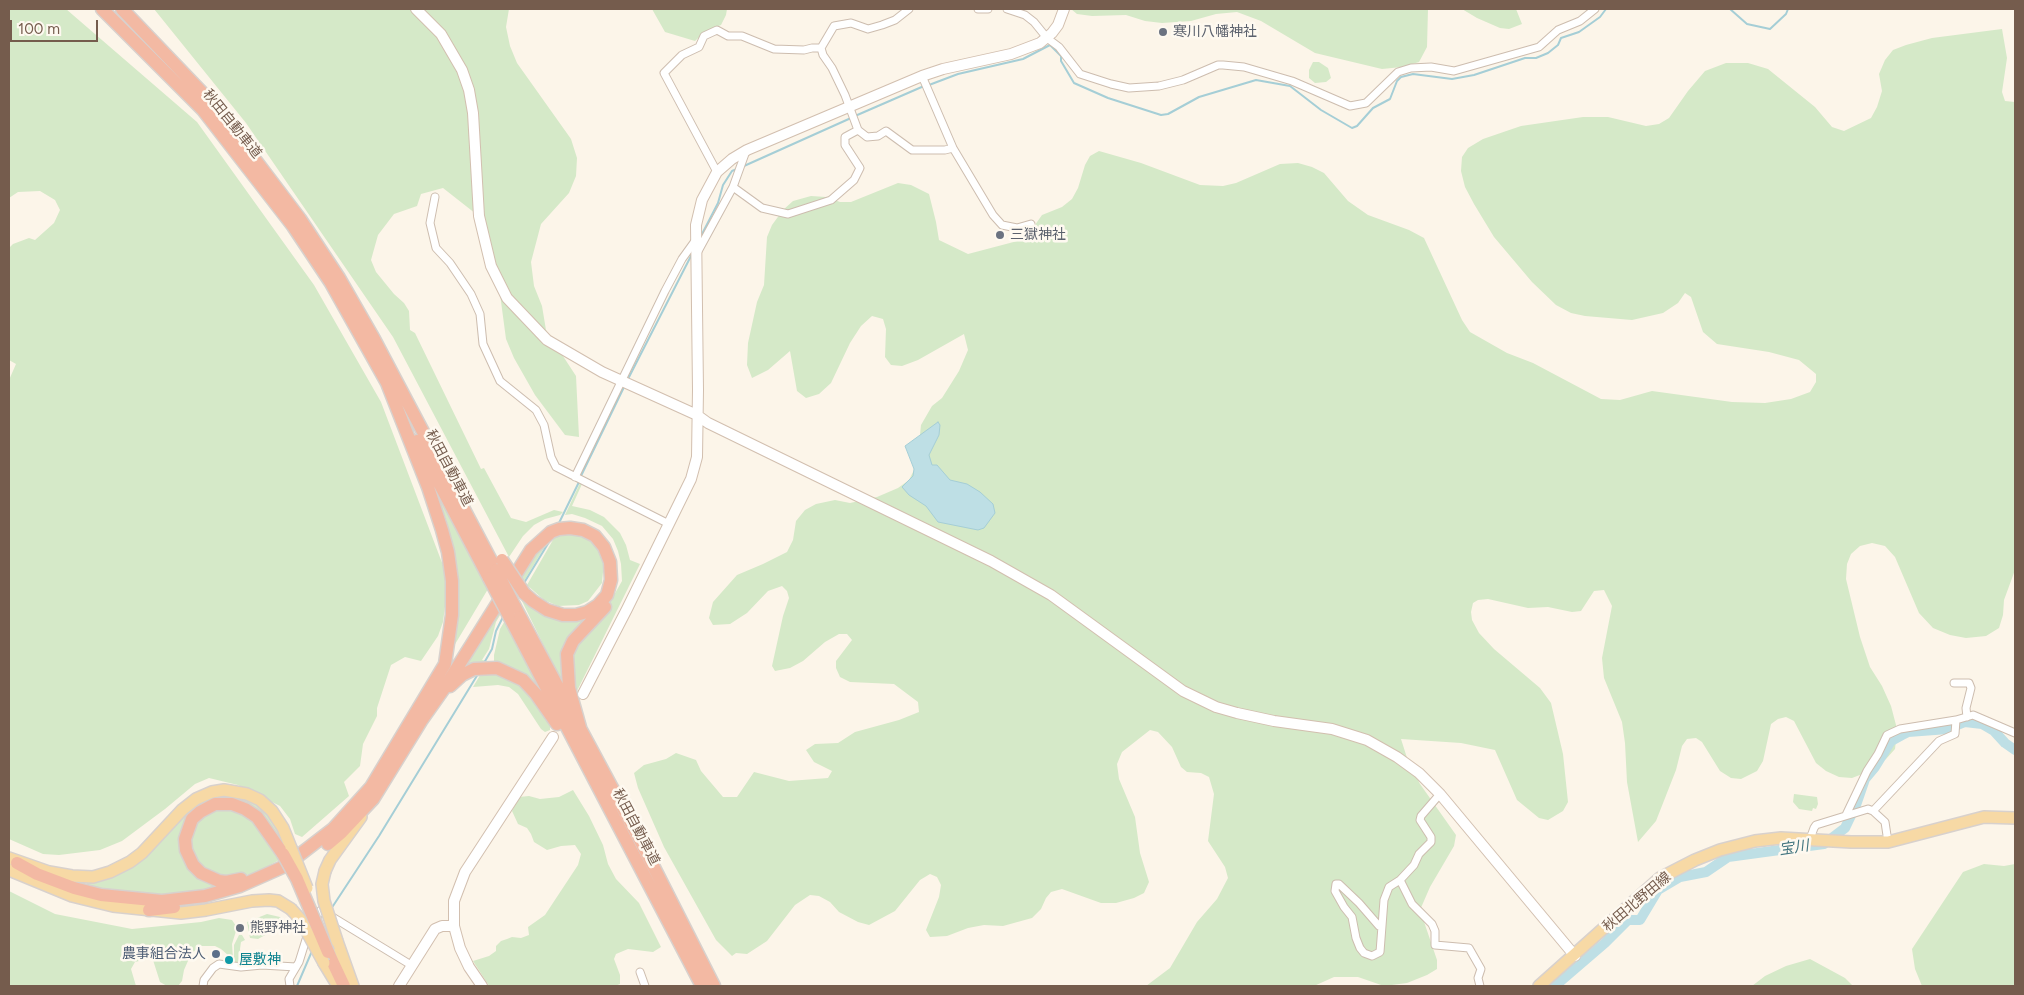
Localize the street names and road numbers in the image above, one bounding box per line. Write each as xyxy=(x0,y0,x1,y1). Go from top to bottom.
street label: 秋田自動車道 xyxy=(199,86,265,162)
street label: 秋田自動車道 xyxy=(422,427,476,509)
street label: 秋田自動車道 xyxy=(609,786,663,868)
street label: 秋田北野田線 xyxy=(1599,869,1675,935)

